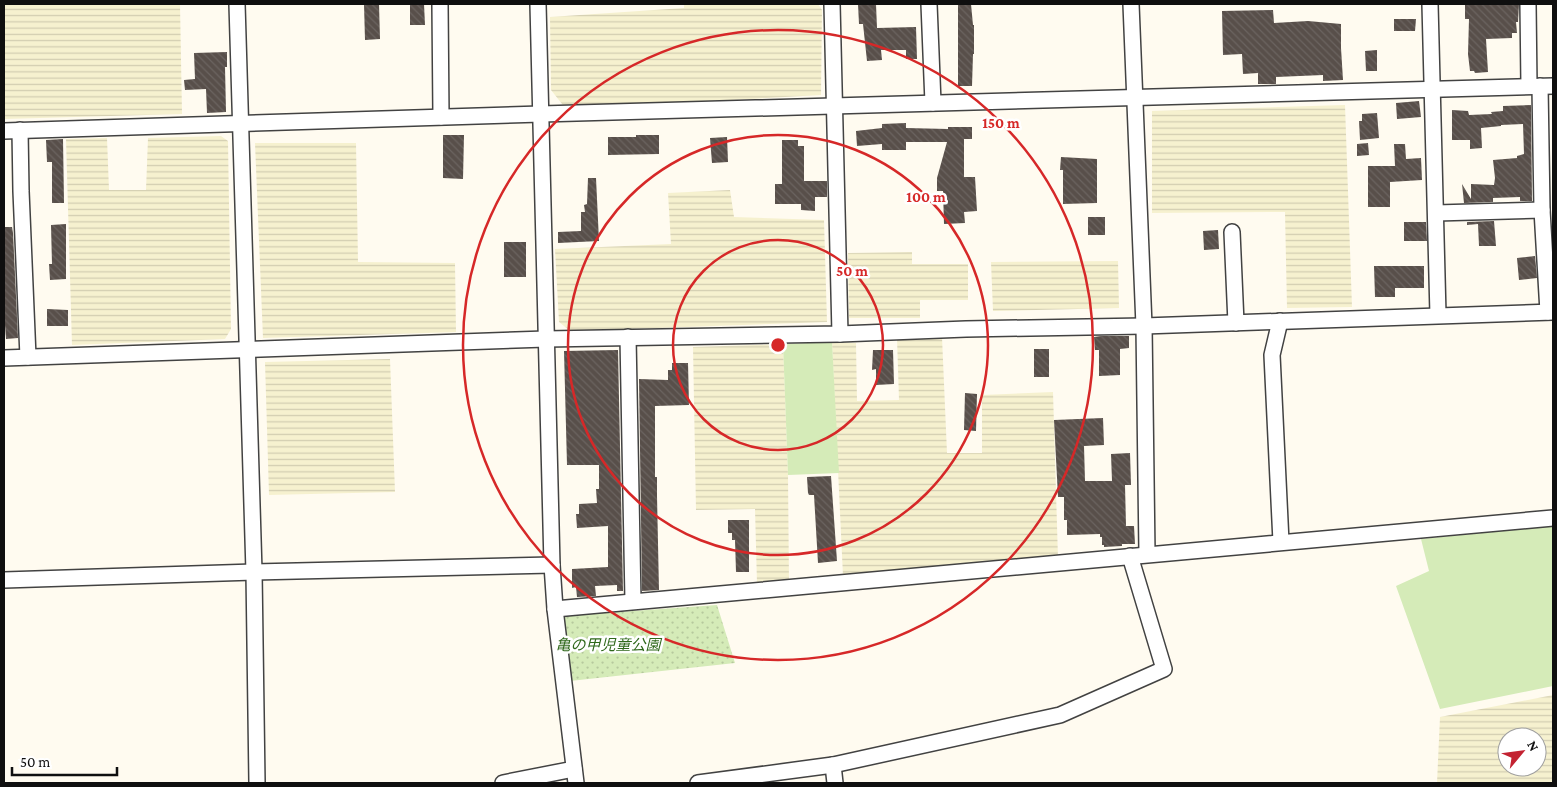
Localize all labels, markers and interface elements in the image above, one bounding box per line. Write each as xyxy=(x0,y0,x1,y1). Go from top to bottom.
text: 150 m xyxy=(982,115,1020,131)
text: 100 m xyxy=(906,189,946,205)
text: 50 m xyxy=(836,263,868,279)
centre of rings xyxy=(769,336,787,354)
park label: 亀の甲児童公園 xyxy=(555,637,662,653)
north arrow xyxy=(1497,727,1547,777)
text: N xyxy=(1524,738,1543,754)
scale bar xyxy=(12,744,118,776)
text: 50 m xyxy=(20,754,50,770)

